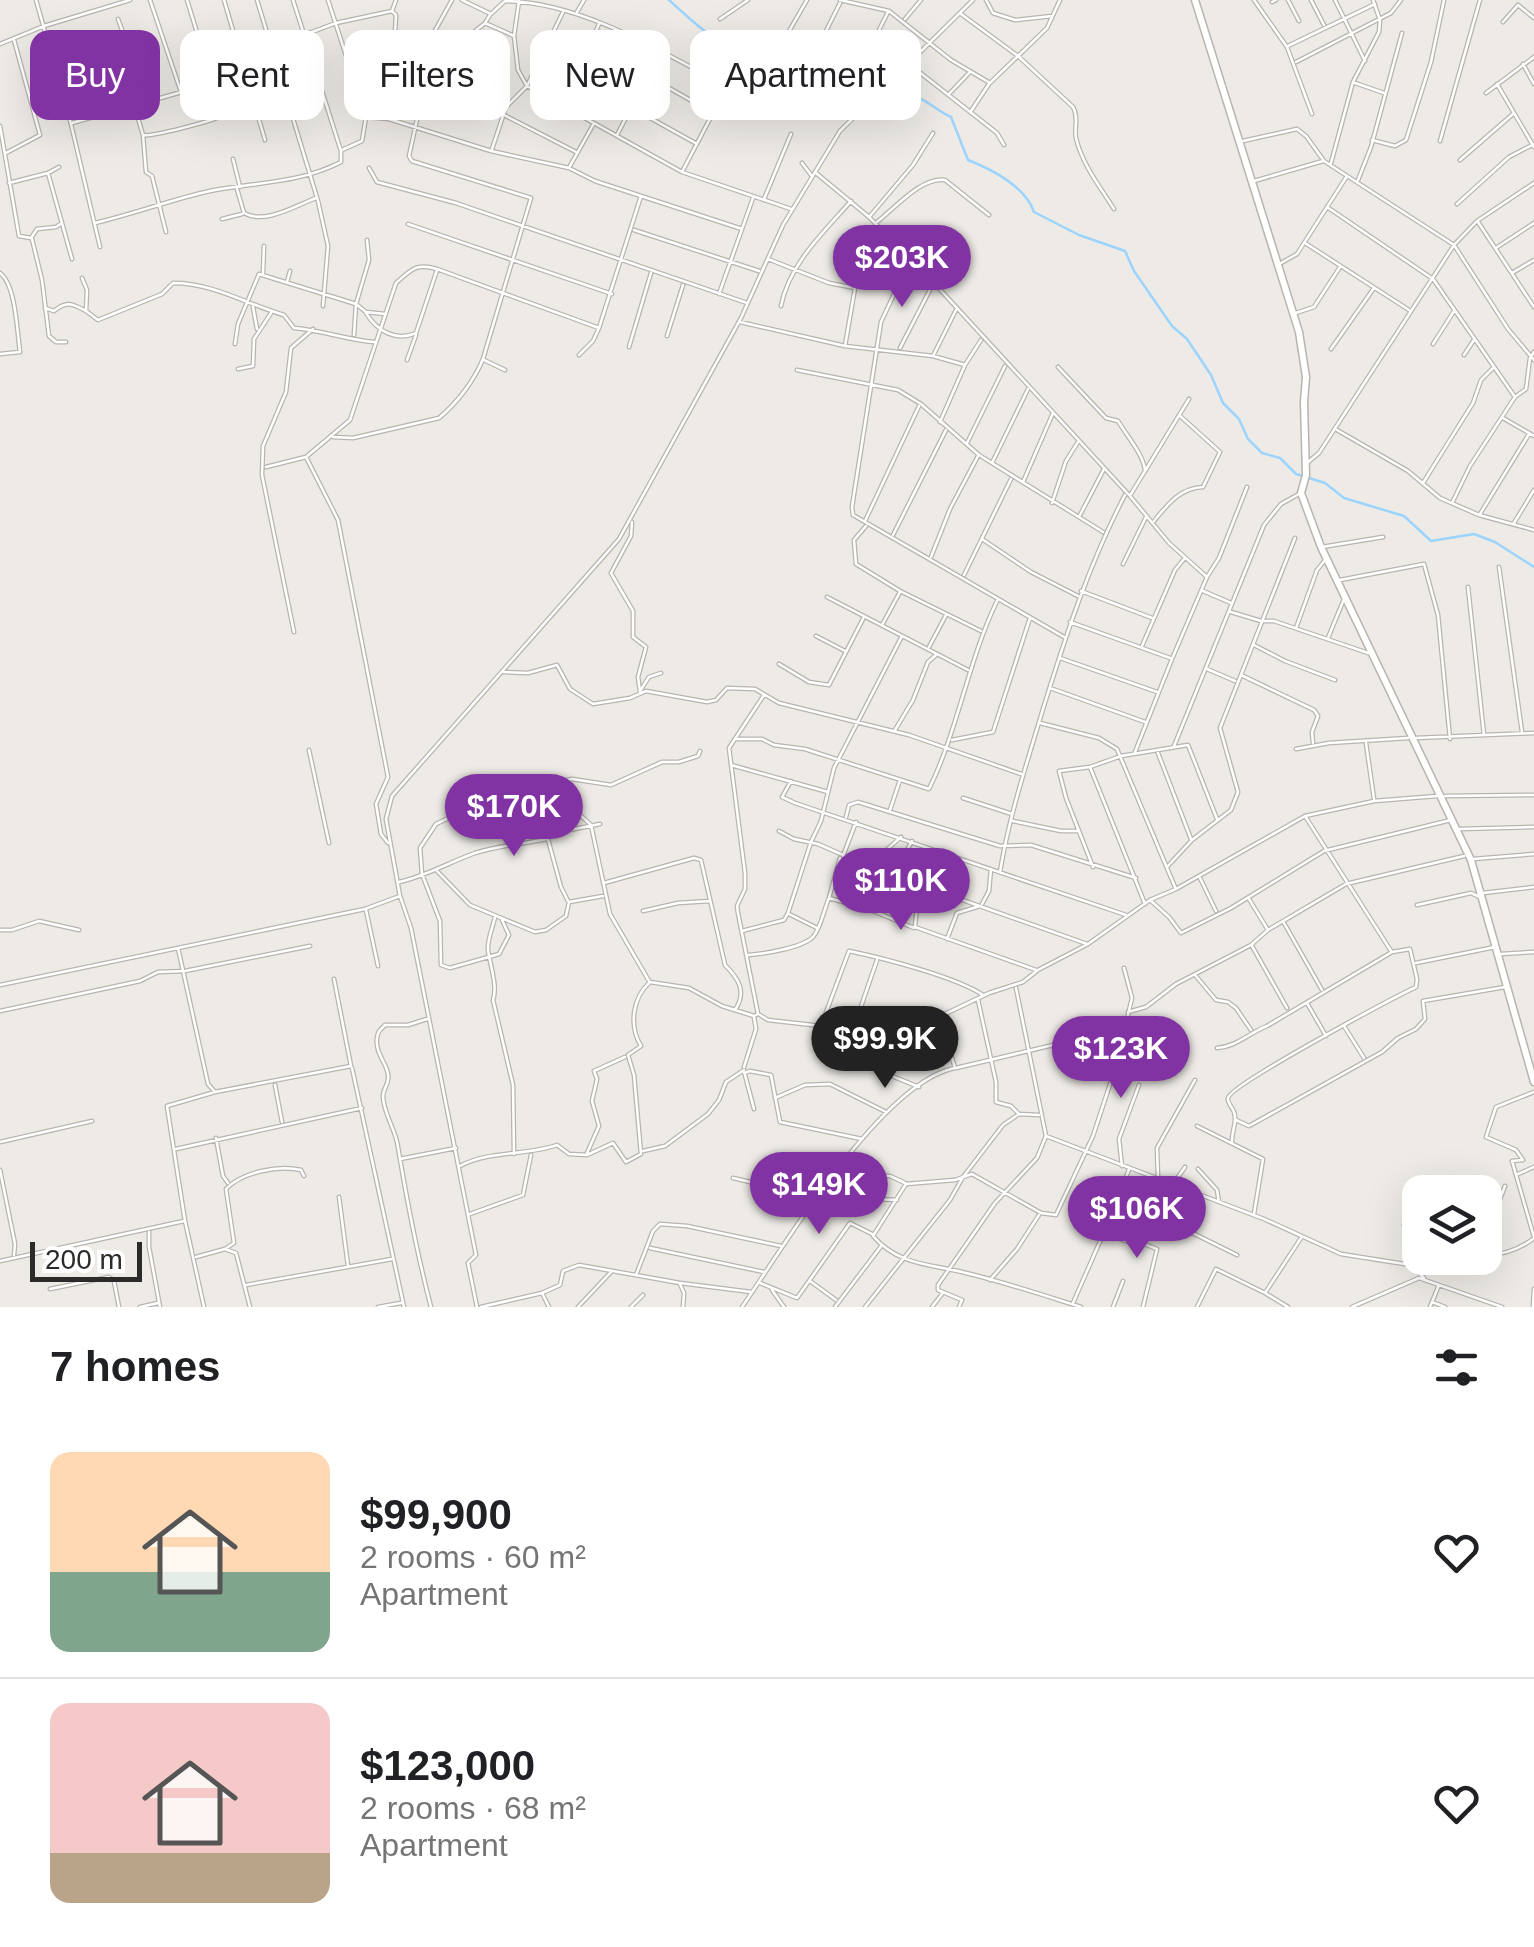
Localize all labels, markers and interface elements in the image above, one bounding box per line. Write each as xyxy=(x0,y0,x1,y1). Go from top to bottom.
chip: Buy xyxy=(30,30,160,120)
chip: Rent xyxy=(180,30,324,120)
chip: Filters xyxy=(344,30,510,120)
chip: New xyxy=(530,30,670,120)
chip: Apartment xyxy=(690,30,921,120)
pin: $203K xyxy=(832,225,972,310)
text: $203K xyxy=(855,239,949,275)
pin: $170K xyxy=(444,774,584,859)
text: $170K xyxy=(467,788,561,824)
pin: $110K xyxy=(831,848,971,933)
text: $110K xyxy=(855,862,947,898)
pin: $99.9K xyxy=(804,1006,966,1091)
pin: $123K xyxy=(1051,1016,1191,1101)
text: $99.9K xyxy=(833,1020,937,1056)
text: $123K xyxy=(1074,1030,1168,1066)
pin: $149K xyxy=(749,1152,889,1237)
text: $149K xyxy=(772,1166,866,1202)
map controls xyxy=(1402,1175,1502,1275)
button: layers xyxy=(1402,1175,1502,1275)
pin: $106K xyxy=(1067,1176,1207,1261)
text: $106K xyxy=(1090,1190,1184,1226)
scale bar xyxy=(30,1237,142,1282)
text: 200 m xyxy=(45,1244,123,1275)
icon: filters xyxy=(1429,1340,1484,1395)
text: 7 homes xyxy=(50,1343,220,1390)
text: $99,900 xyxy=(360,1491,512,1538)
icon: home xyxy=(130,1492,250,1612)
icon: heart xyxy=(1429,1525,1484,1580)
text: 2 rooms · 60 m² xyxy=(360,1539,586,1575)
text: Apartment xyxy=(360,1576,508,1612)
text: $123,000 xyxy=(360,1742,535,1789)
icon: home xyxy=(130,1743,250,1863)
icon: heart xyxy=(1429,1776,1484,1831)
text: 2 rooms · 68 m² xyxy=(360,1790,586,1826)
text: Apartment xyxy=(360,1827,508,1863)

